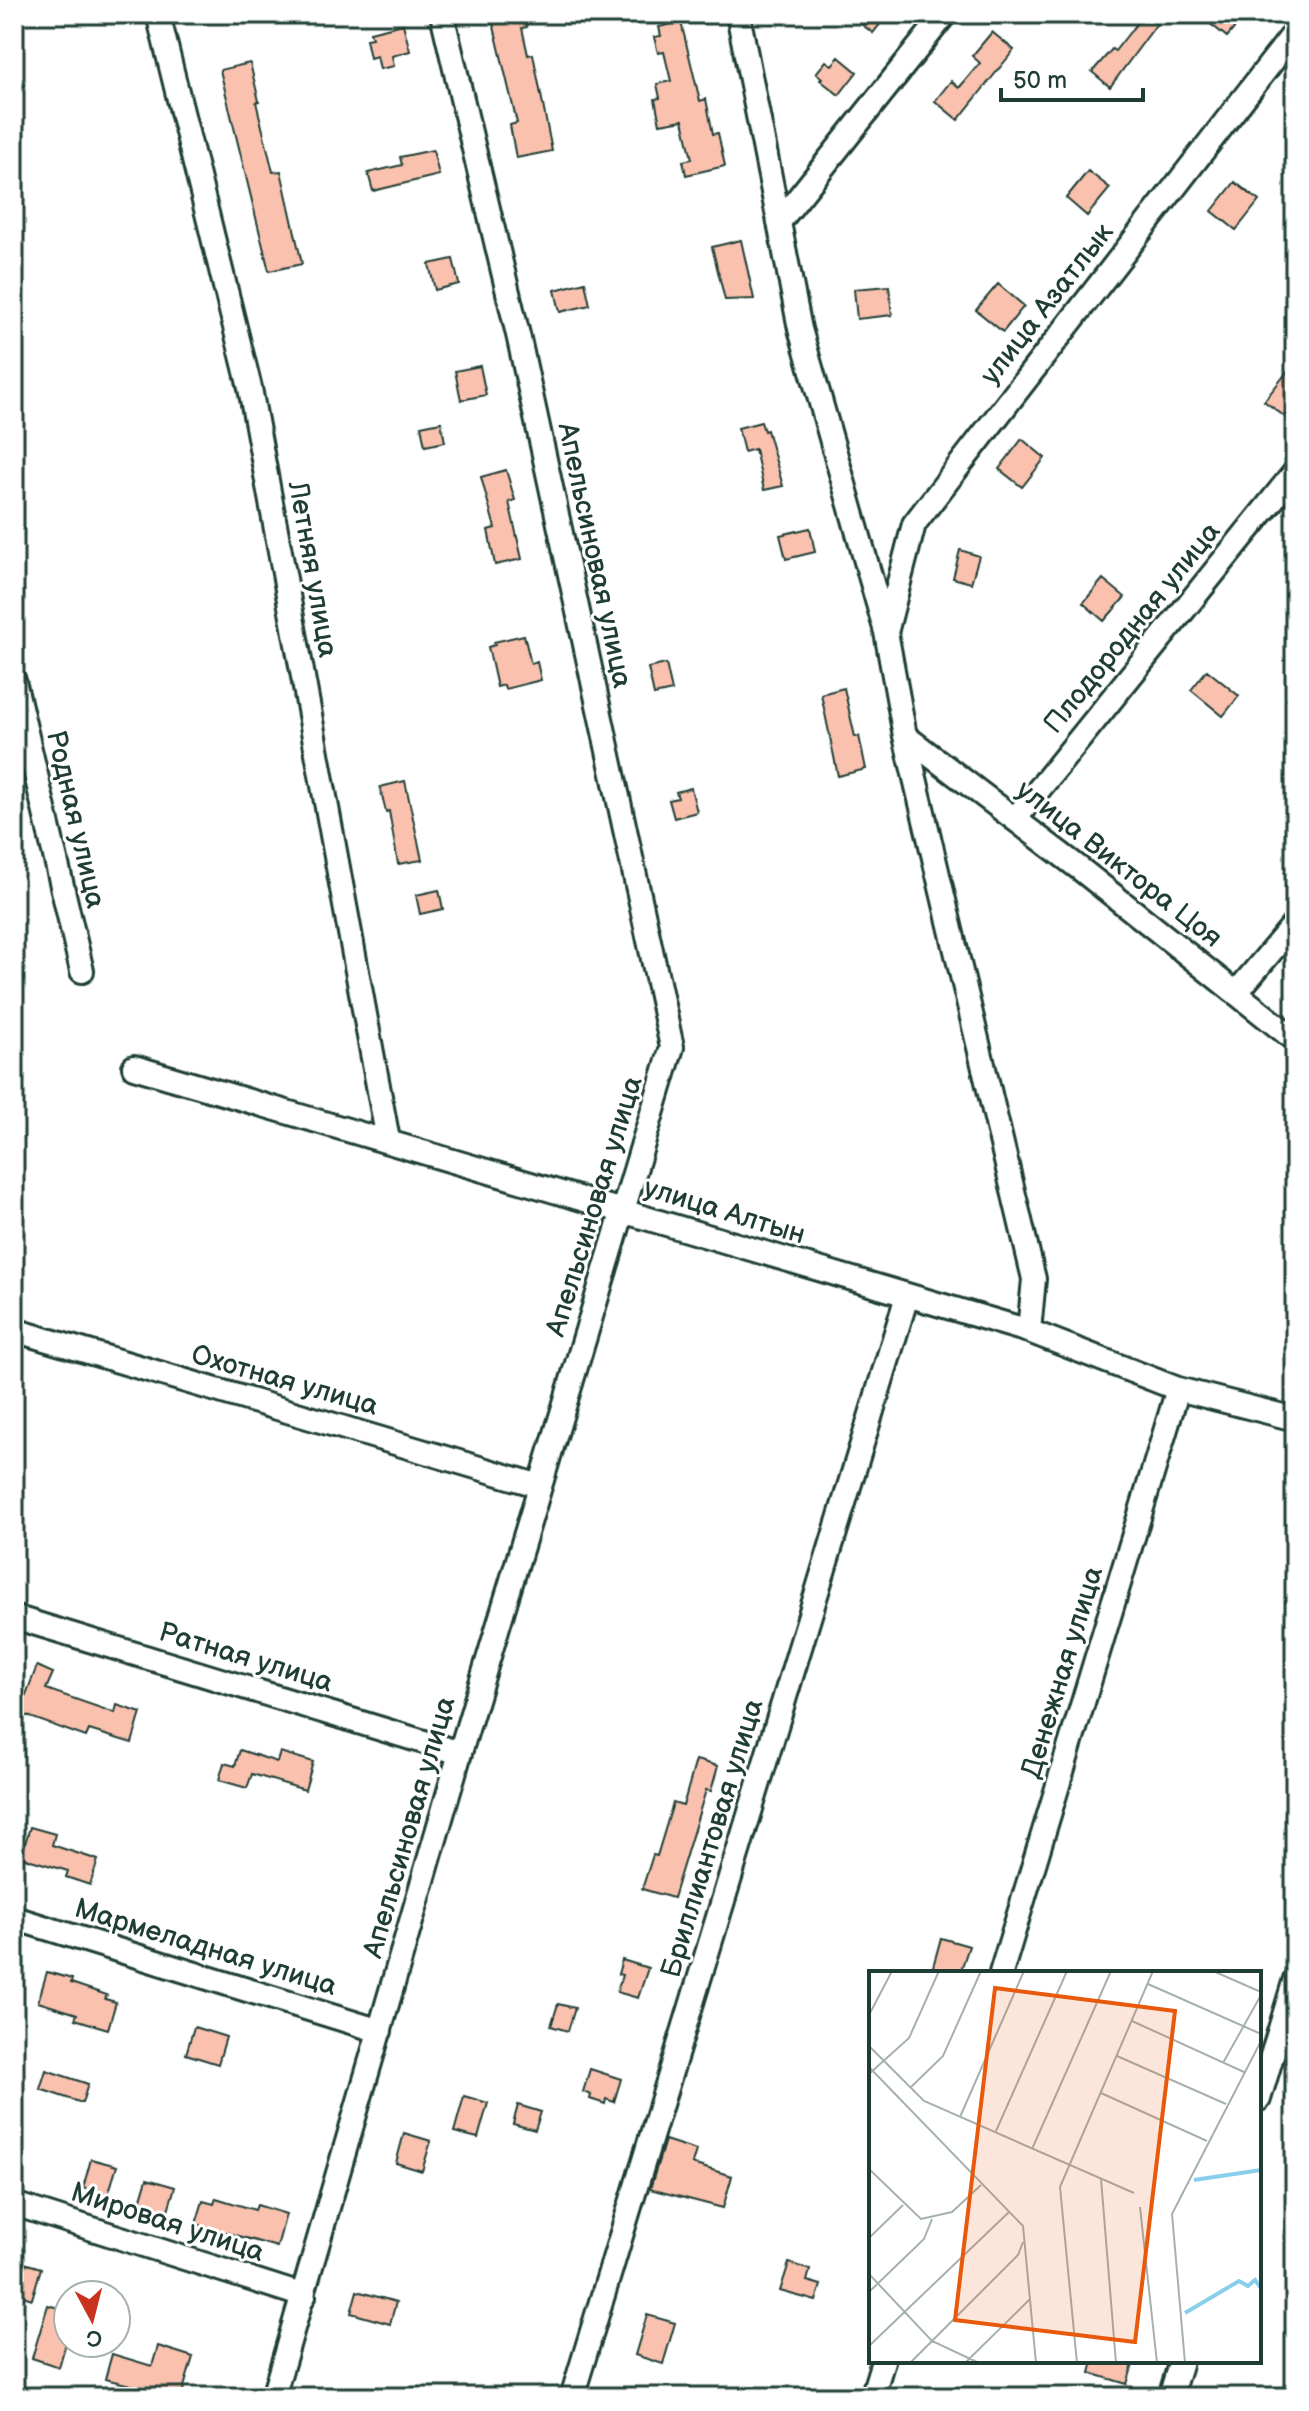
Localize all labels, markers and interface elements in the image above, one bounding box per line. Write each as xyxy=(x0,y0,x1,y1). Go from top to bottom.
scale bar xyxy=(1001,52,1143,102)
text: 50 m xyxy=(1013,66,1067,95)
street label: улица Азатлык xyxy=(974,216,1121,391)
street label: Апельсиновая улица xyxy=(550,419,639,691)
street label: Летняя улица xyxy=(281,478,344,660)
street label: Плодородная улица xyxy=(1037,515,1228,740)
street label: Родная улица xyxy=(39,727,112,912)
street label: улица Виктора Цоя xyxy=(1010,774,1228,955)
street label: Апельсиновая улица xyxy=(539,1072,650,1341)
street label: улица Алтын xyxy=(640,1171,809,1252)
street label: Охотная улица xyxy=(187,1338,382,1423)
street label: Денежная улица xyxy=(1015,1562,1110,1782)
street label: Ратная улица xyxy=(155,1615,337,1700)
street label: Апельсиновая улица xyxy=(356,1693,463,1963)
street label: Бриллиантовая улица xyxy=(654,1695,771,1982)
street label: Мармеладная улица xyxy=(71,1892,341,2003)
inset map xyxy=(869,1971,1261,2363)
street label: Мировая улица xyxy=(67,2176,269,2269)
north arrow xyxy=(52,2279,132,2359)
text: С xyxy=(85,2323,103,2352)

